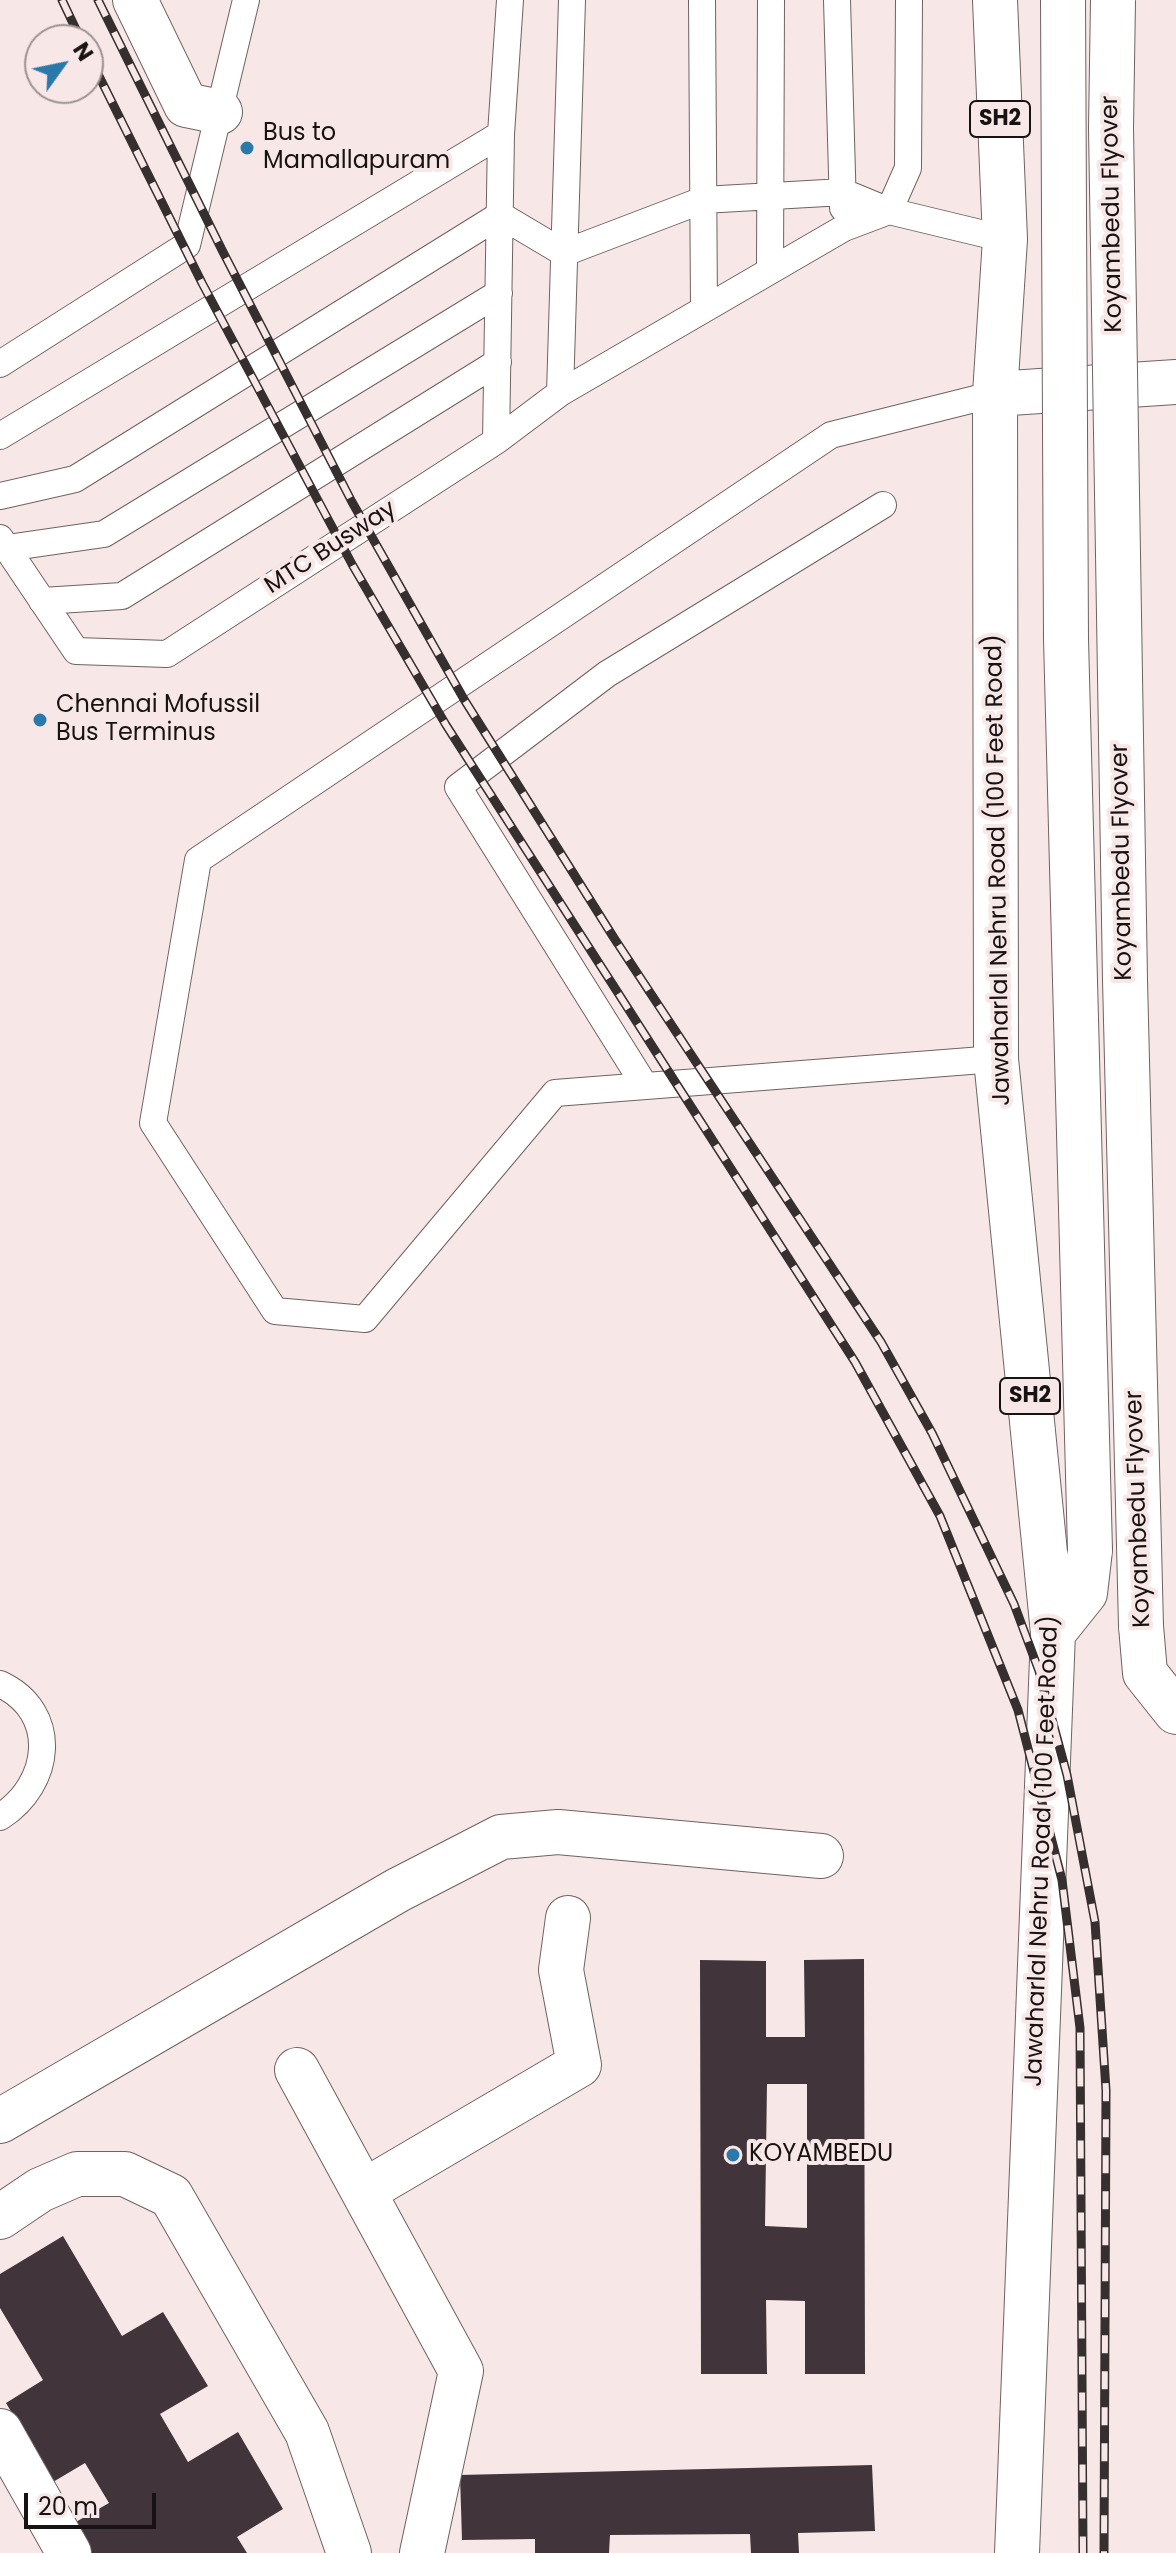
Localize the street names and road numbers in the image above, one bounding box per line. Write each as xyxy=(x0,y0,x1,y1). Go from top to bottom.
street label: Koyambedu Flyover xyxy=(1097,95,1129,333)
road number: SH2 xyxy=(970,101,1030,137)
street label: MTC Busway xyxy=(260,495,402,601)
street label: Jawaharlal Nehru Road (100 Feet Road) xyxy=(980,634,1018,1106)
street label: Koyambedu Flyover xyxy=(1107,743,1139,981)
road number: SH2 xyxy=(1000,1378,1060,1414)
street label: Koyambedu Flyover xyxy=(1120,1390,1158,1628)
street label: Jawaharlal Nehru Road (100 Feet Road) xyxy=(1020,1615,1066,2087)

